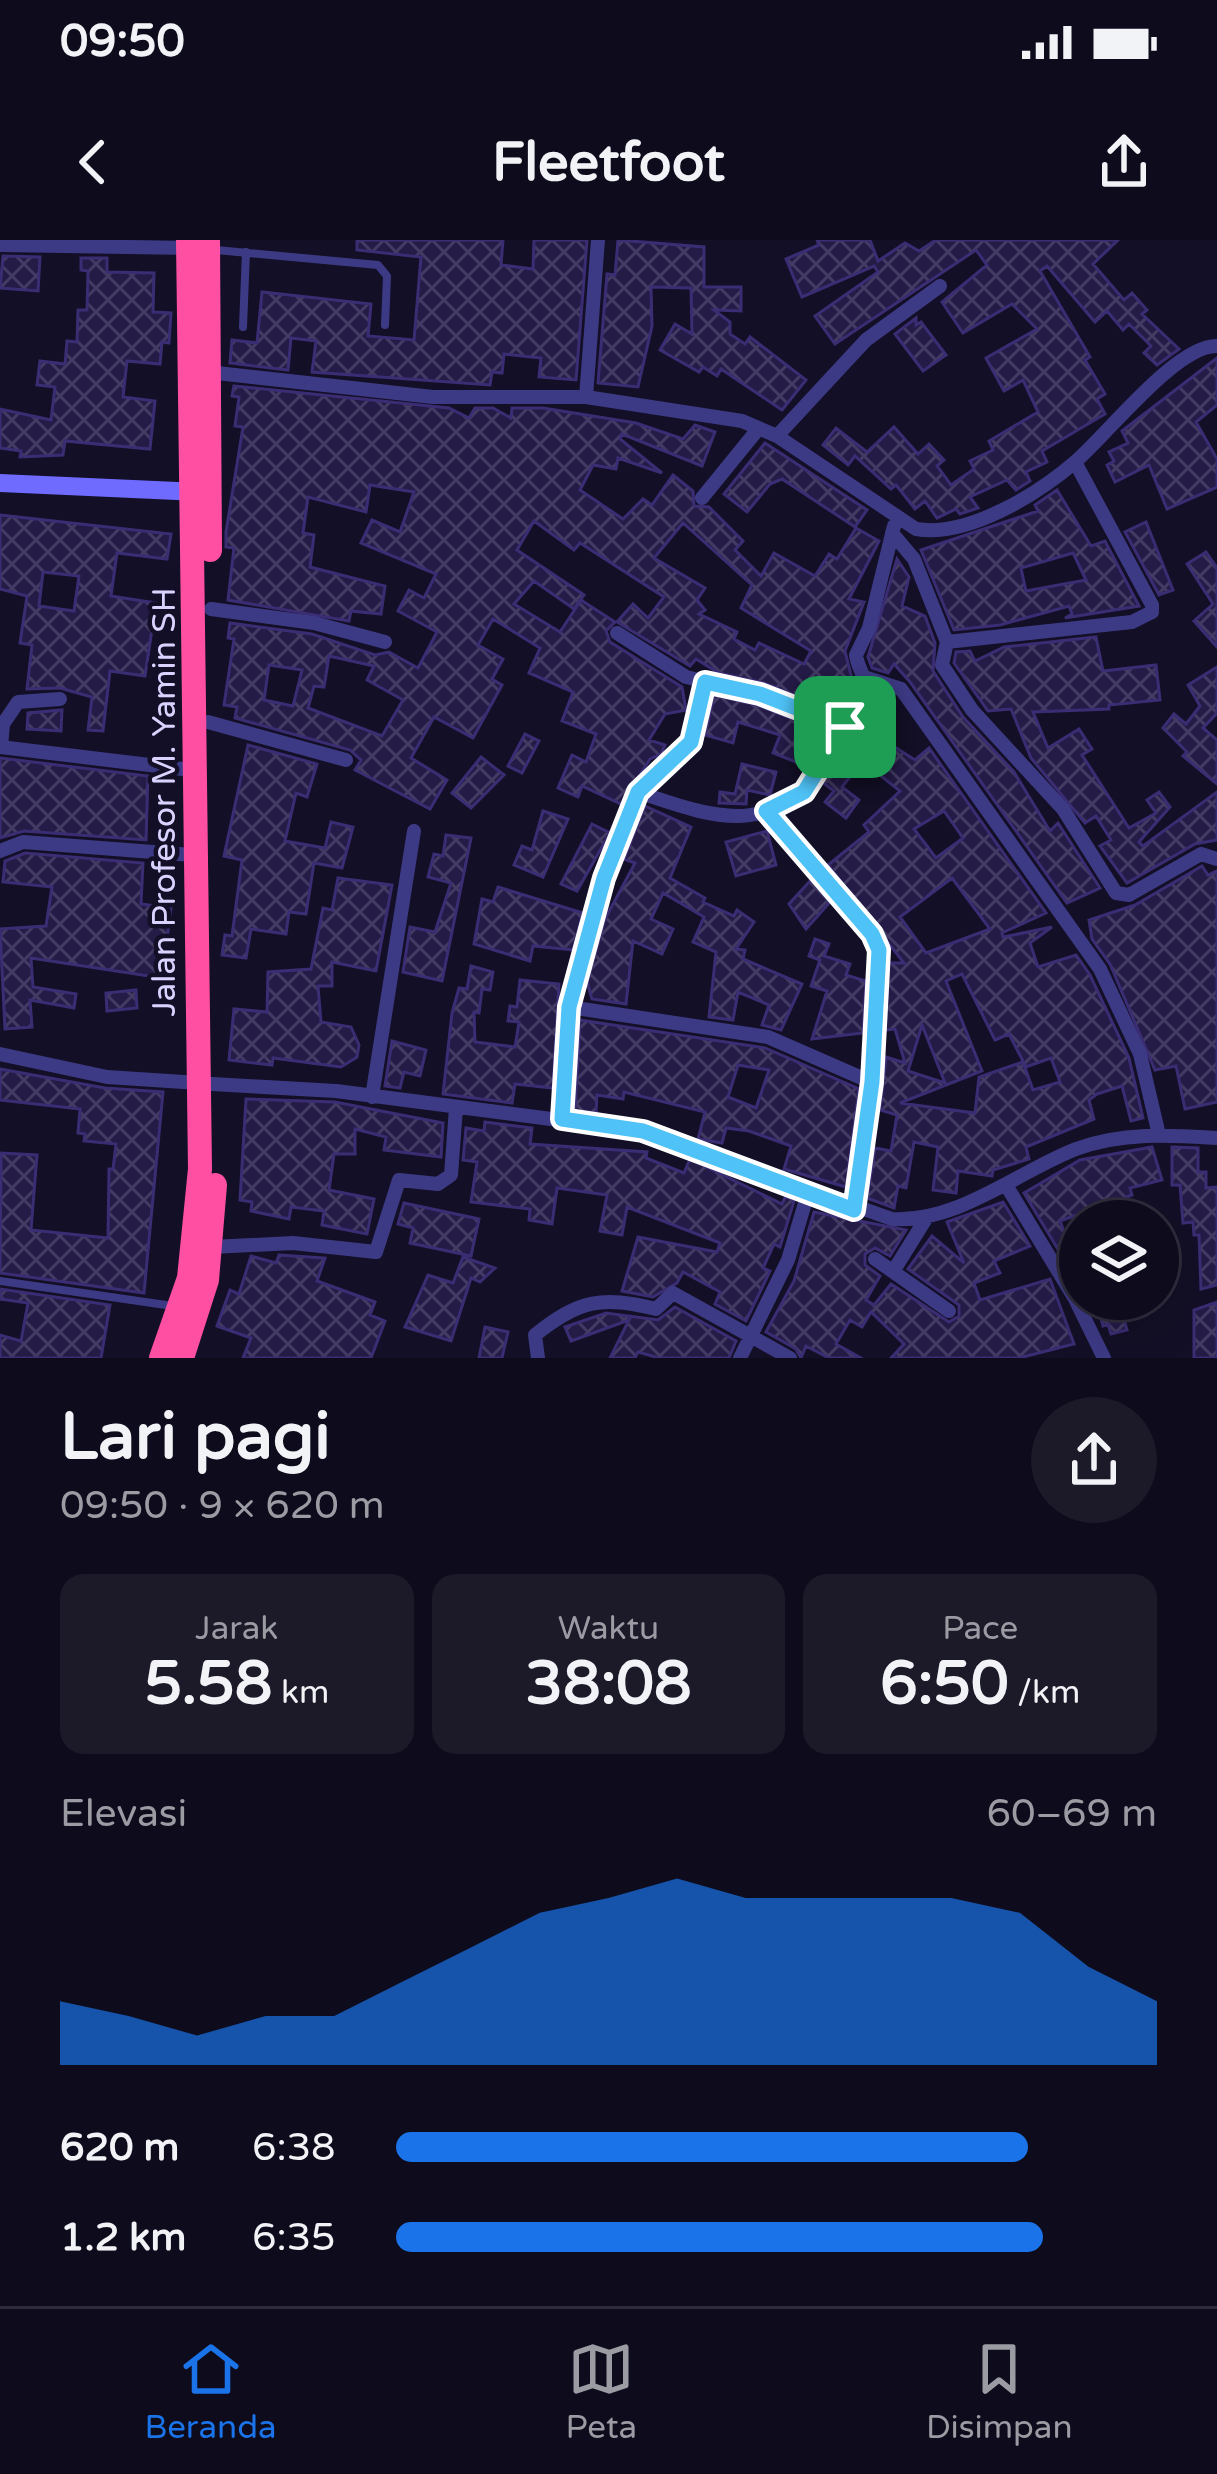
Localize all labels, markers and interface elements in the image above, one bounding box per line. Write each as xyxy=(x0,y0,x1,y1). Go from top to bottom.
text: 09:50 xyxy=(60,15,185,69)
icon: back xyxy=(60,129,126,195)
icon: share xyxy=(1091,129,1157,195)
text: Fleetfoot xyxy=(492,130,725,195)
street label: Jalan Profesor M. Yamin SH xyxy=(145,587,184,1017)
pin xyxy=(794,676,896,778)
icon: arrive xyxy=(812,694,878,760)
map controls xyxy=(1059,1200,1179,1320)
button: layers xyxy=(1059,1200,1179,1320)
text: Lari pagi xyxy=(60,1397,331,1477)
button: share xyxy=(1031,1397,1157,1523)
text: 09:50 · 9 × 620 m xyxy=(60,1482,385,1529)
text: Jarak xyxy=(195,1609,278,1648)
text: Waktu xyxy=(558,1609,659,1648)
text: Pace xyxy=(942,1609,1018,1648)
text: 5.58 xyxy=(144,1648,272,1720)
text: 38:08 xyxy=(525,1648,692,1720)
text: 6:50 xyxy=(880,1648,1009,1720)
text: km xyxy=(272,1673,329,1712)
text: /km xyxy=(1009,1673,1080,1712)
text: Elevasi xyxy=(60,1790,187,1837)
text: 60–69 m xyxy=(986,1790,1157,1837)
text: 620 m xyxy=(60,2124,179,2171)
text: 6:38 xyxy=(252,2124,336,2171)
text: 1.2 km xyxy=(60,2214,186,2261)
text: 6:35 xyxy=(252,2214,336,2261)
tab: Beranda xyxy=(144,2336,277,2447)
tab: Peta xyxy=(566,2336,637,2447)
tab: Disimpan xyxy=(926,2336,1073,2447)

